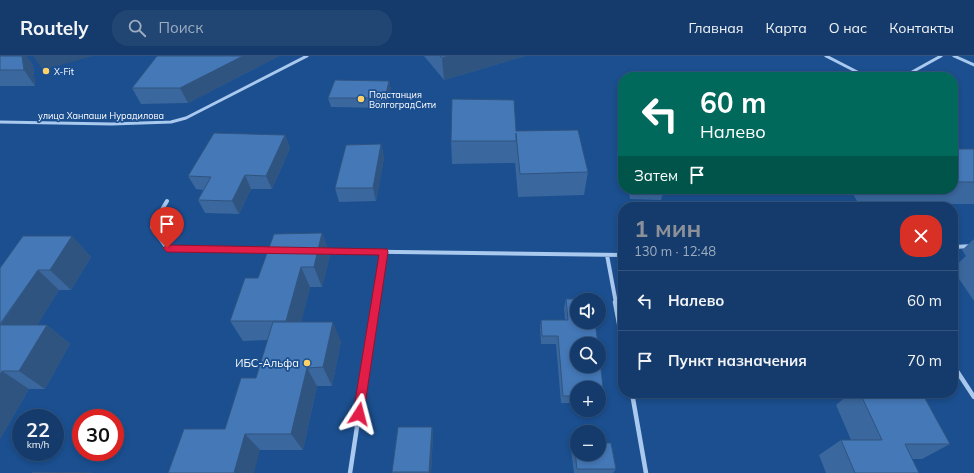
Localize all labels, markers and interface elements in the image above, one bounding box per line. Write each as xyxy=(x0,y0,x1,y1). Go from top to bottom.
search box xyxy=(112,10,392,46)
text: Routely xyxy=(20,16,88,40)
icon: search xyxy=(126,17,148,39)
text: Поиск xyxy=(158,18,203,37)
text: Главная xyxy=(689,19,744,37)
text: Карта xyxy=(766,19,807,37)
text: О нас xyxy=(829,19,867,37)
text: Контакты xyxy=(889,19,954,37)
marker: X-Fit xyxy=(41,66,51,76)
place label: X-Fit xyxy=(54,66,74,77)
text: 60 m xyxy=(700,85,766,120)
icon: left xyxy=(634,88,686,140)
place label: Подстанция ВолгоградСити xyxy=(369,89,436,110)
marker: Подстанция ВолгоградСити xyxy=(356,94,366,104)
street label: улица Ханпаши Нурадилова xyxy=(38,110,164,122)
text: Налево xyxy=(700,120,766,143)
icon: arrive xyxy=(686,164,708,186)
text: Затем xyxy=(634,166,678,185)
pin xyxy=(150,207,184,248)
icon: arrive xyxy=(156,213,178,235)
text: 1 мин xyxy=(634,213,701,243)
button: close xyxy=(900,215,942,257)
text: 130 m · 12:48 xyxy=(634,243,716,259)
icon: left xyxy=(634,290,656,312)
text: Налево xyxy=(668,291,724,310)
text: 60 m xyxy=(907,291,942,310)
map controls xyxy=(570,293,606,461)
button: sound xyxy=(570,293,606,329)
button: search xyxy=(570,337,606,373)
icon: arrive xyxy=(634,350,656,372)
text: Пункт назначения xyxy=(668,351,807,370)
text: 70 m xyxy=(907,351,942,370)
place label: ИБС-Альфа xyxy=(235,356,299,370)
marker: ИБС-Альфа xyxy=(302,358,312,368)
button: + xyxy=(570,381,606,417)
position arrow xyxy=(338,393,380,435)
speed limit sign: 30 xyxy=(72,409,124,461)
text: 22 xyxy=(26,417,50,442)
button: − xyxy=(570,425,606,461)
text: km/h xyxy=(27,438,49,451)

